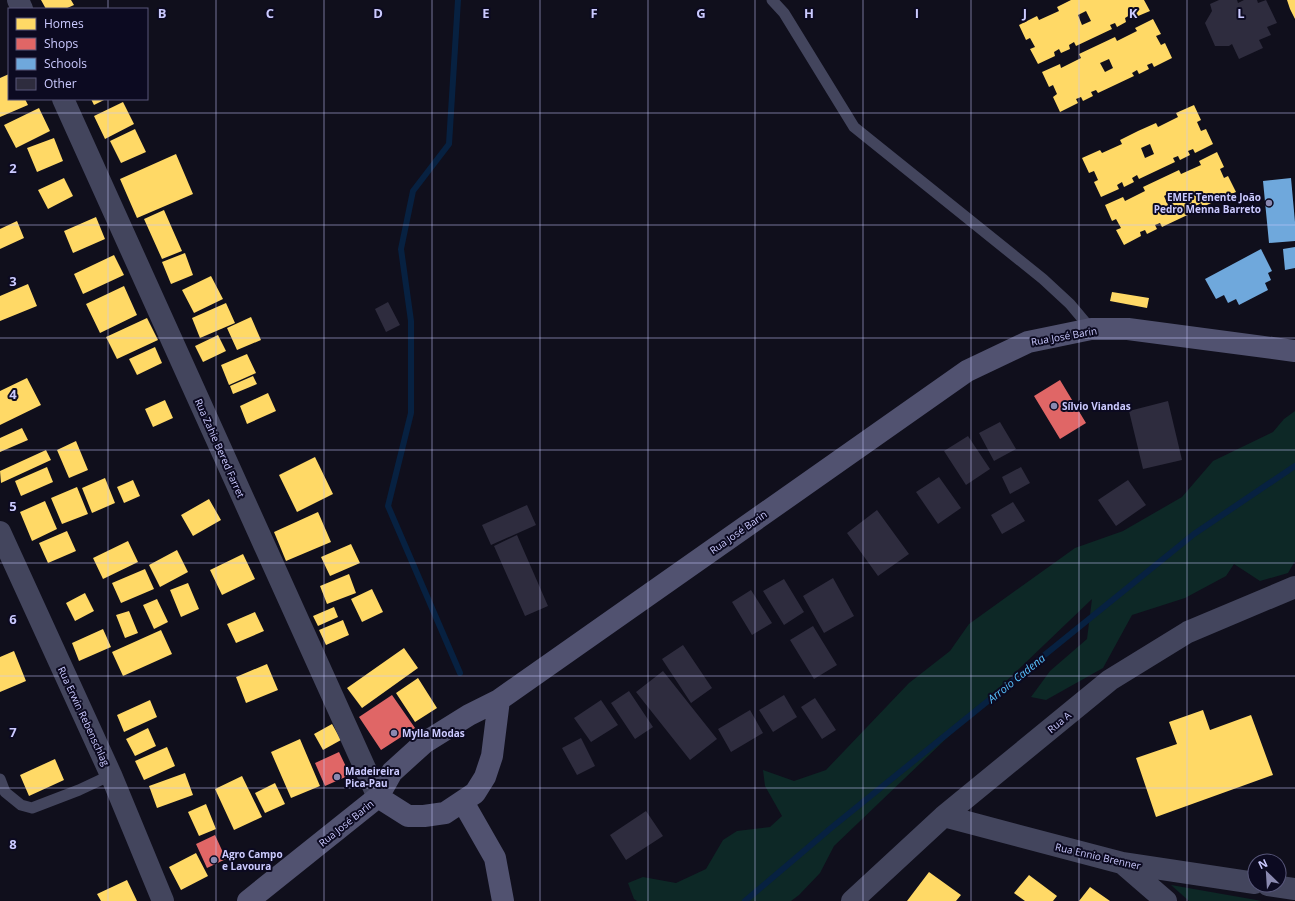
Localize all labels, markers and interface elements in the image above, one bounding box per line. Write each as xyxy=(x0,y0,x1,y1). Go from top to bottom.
text: B xyxy=(158,4,167,22)
text: C xyxy=(266,4,274,22)
text: D xyxy=(373,4,383,22)
text: E xyxy=(482,4,490,22)
text: F xyxy=(590,4,598,22)
text: G xyxy=(696,4,706,22)
text: H xyxy=(804,4,814,22)
text: I xyxy=(915,4,919,22)
text: J xyxy=(1022,4,1027,22)
text: K xyxy=(1129,4,1138,22)
text: L xyxy=(1237,4,1245,22)
legend xyxy=(8,8,148,100)
text: Homes xyxy=(44,15,84,32)
text: Shops xyxy=(44,35,79,52)
text: Schools xyxy=(44,55,87,72)
text: Other xyxy=(44,75,77,92)
text: 2 xyxy=(9,159,17,177)
place label: EMEF Tenente João Pedro Menna Barreto xyxy=(1154,190,1261,216)
marker: EMEF Tenente João Pedro Menna Barreto xyxy=(1264,198,1274,208)
text: 3 xyxy=(9,272,17,290)
street label: Rua José Barin xyxy=(1030,323,1098,349)
text: 4 xyxy=(9,385,17,403)
street label: Rua Zahie Bered Farret xyxy=(192,396,248,500)
place label: Sílvio Viandas xyxy=(1062,399,1131,413)
marker: Sílvio Viandas xyxy=(1049,401,1059,411)
text: 5 xyxy=(9,497,17,515)
street label: Rua José Barin xyxy=(707,507,769,557)
text: 6 xyxy=(9,610,17,628)
water label: Arroio Cadena xyxy=(983,650,1048,706)
street label: Rua Erwin Rebenschlag xyxy=(55,664,113,768)
street label: Rua A xyxy=(1044,708,1074,736)
text: 7 xyxy=(9,723,17,741)
place label: Mylla Modas xyxy=(402,726,465,740)
marker: Mylla Modas xyxy=(389,728,399,738)
place label: Madeireira Pica-Pau xyxy=(345,764,400,790)
marker: Madeireira Pica-Pau xyxy=(332,772,342,782)
street label: Rua José Barin xyxy=(316,797,376,849)
text: 8 xyxy=(9,835,17,853)
street label: Rua Ennio Brenner xyxy=(1054,839,1142,873)
place label: Agro Campo e Lavoura xyxy=(222,847,283,873)
north arrow xyxy=(1247,853,1287,893)
marker: Agro Campo e Lavoura xyxy=(209,855,219,865)
text: N xyxy=(1255,855,1270,872)

